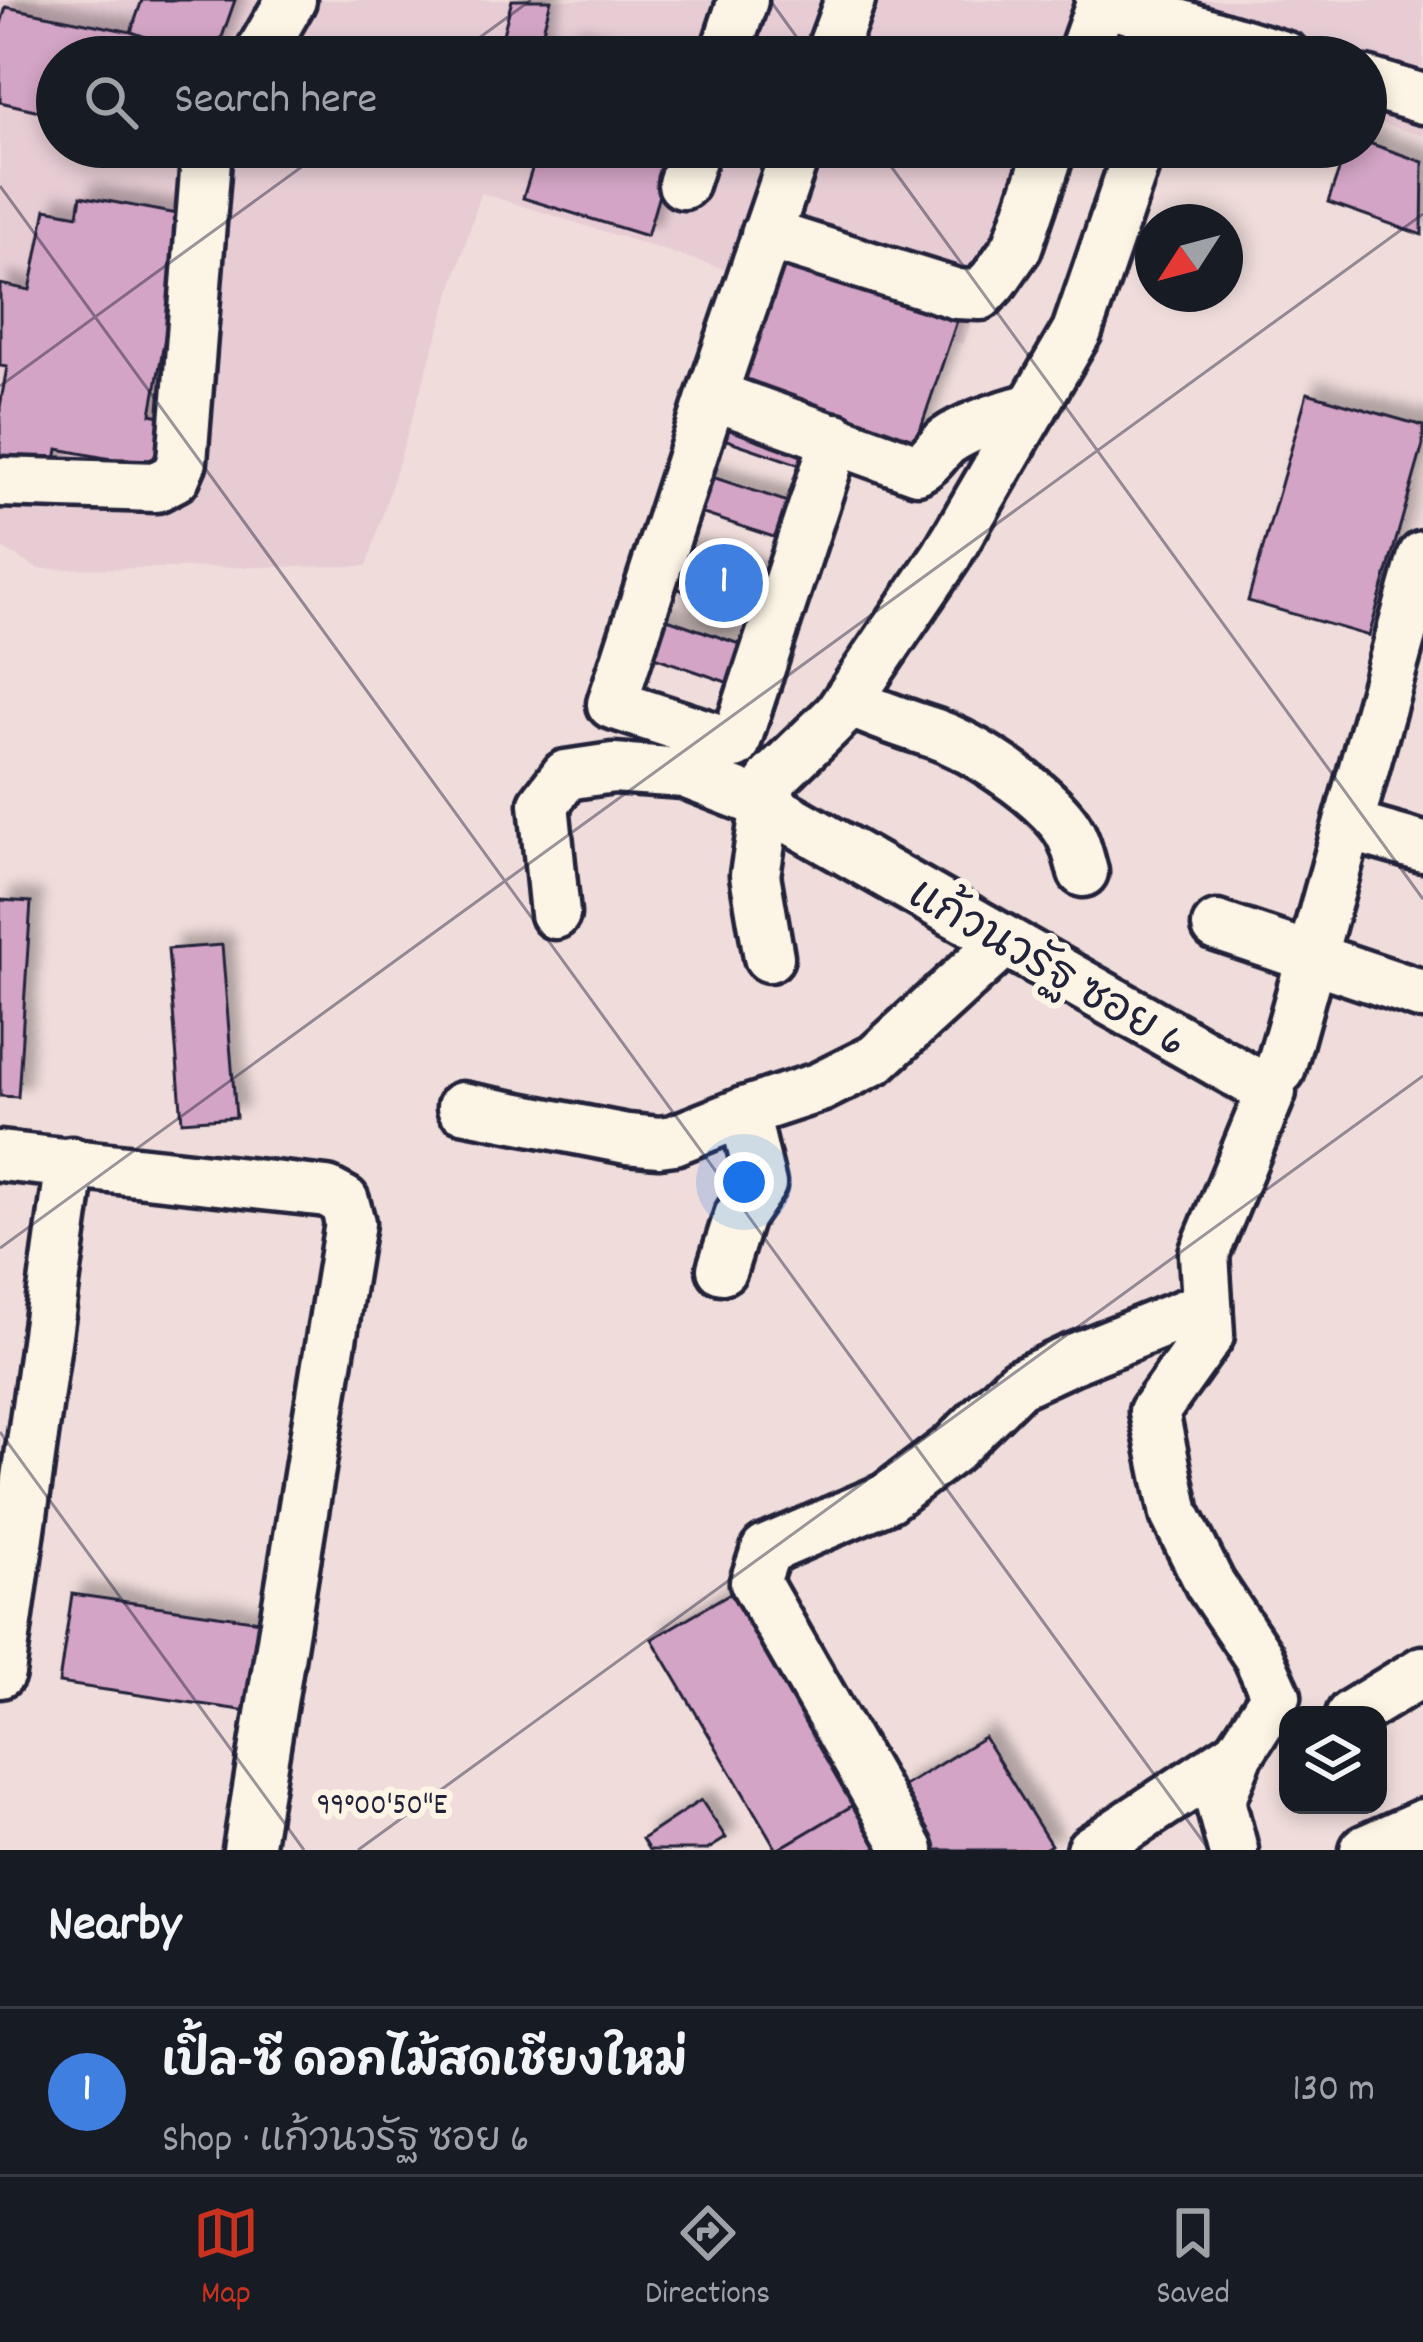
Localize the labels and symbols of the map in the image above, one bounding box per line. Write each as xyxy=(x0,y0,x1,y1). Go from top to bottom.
north arrow xyxy=(1135,204,1243,312)
pin: 1 xyxy=(685,538,763,628)
street label: แก้วนวรัฐ ซอย 6 xyxy=(895,863,1198,1077)
your location xyxy=(714,1152,774,1212)
text: 99°00'50"E xyxy=(317,1786,448,1829)

